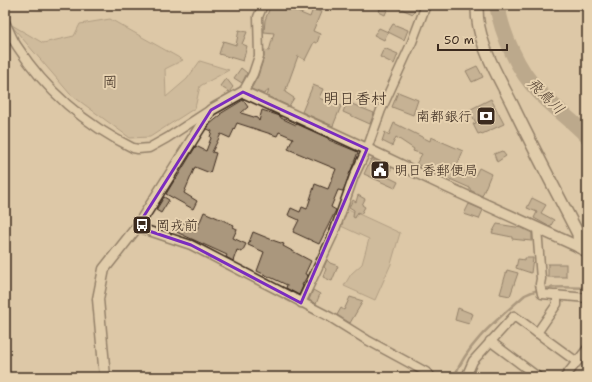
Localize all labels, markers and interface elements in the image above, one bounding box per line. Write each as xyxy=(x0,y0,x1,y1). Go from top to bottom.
scale bar xyxy=(438,26,507,52)
text: 50 m xyxy=(444,32,474,48)
district label: 岡 xyxy=(102,72,118,92)
water label: 飛鳥川 xyxy=(523,73,569,119)
district label: 明日香村 xyxy=(323,88,387,109)
bank icon: 南都銀行 xyxy=(475,105,497,127)
place label: 南都銀行 xyxy=(416,107,472,125)
public building icon: 明日香郵便局 xyxy=(369,159,391,181)
place label: 明日香郵便局 xyxy=(394,161,478,179)
bus stop icon: 岡戎前 xyxy=(131,214,153,236)
place label: 岡戎前 xyxy=(156,216,198,234)

